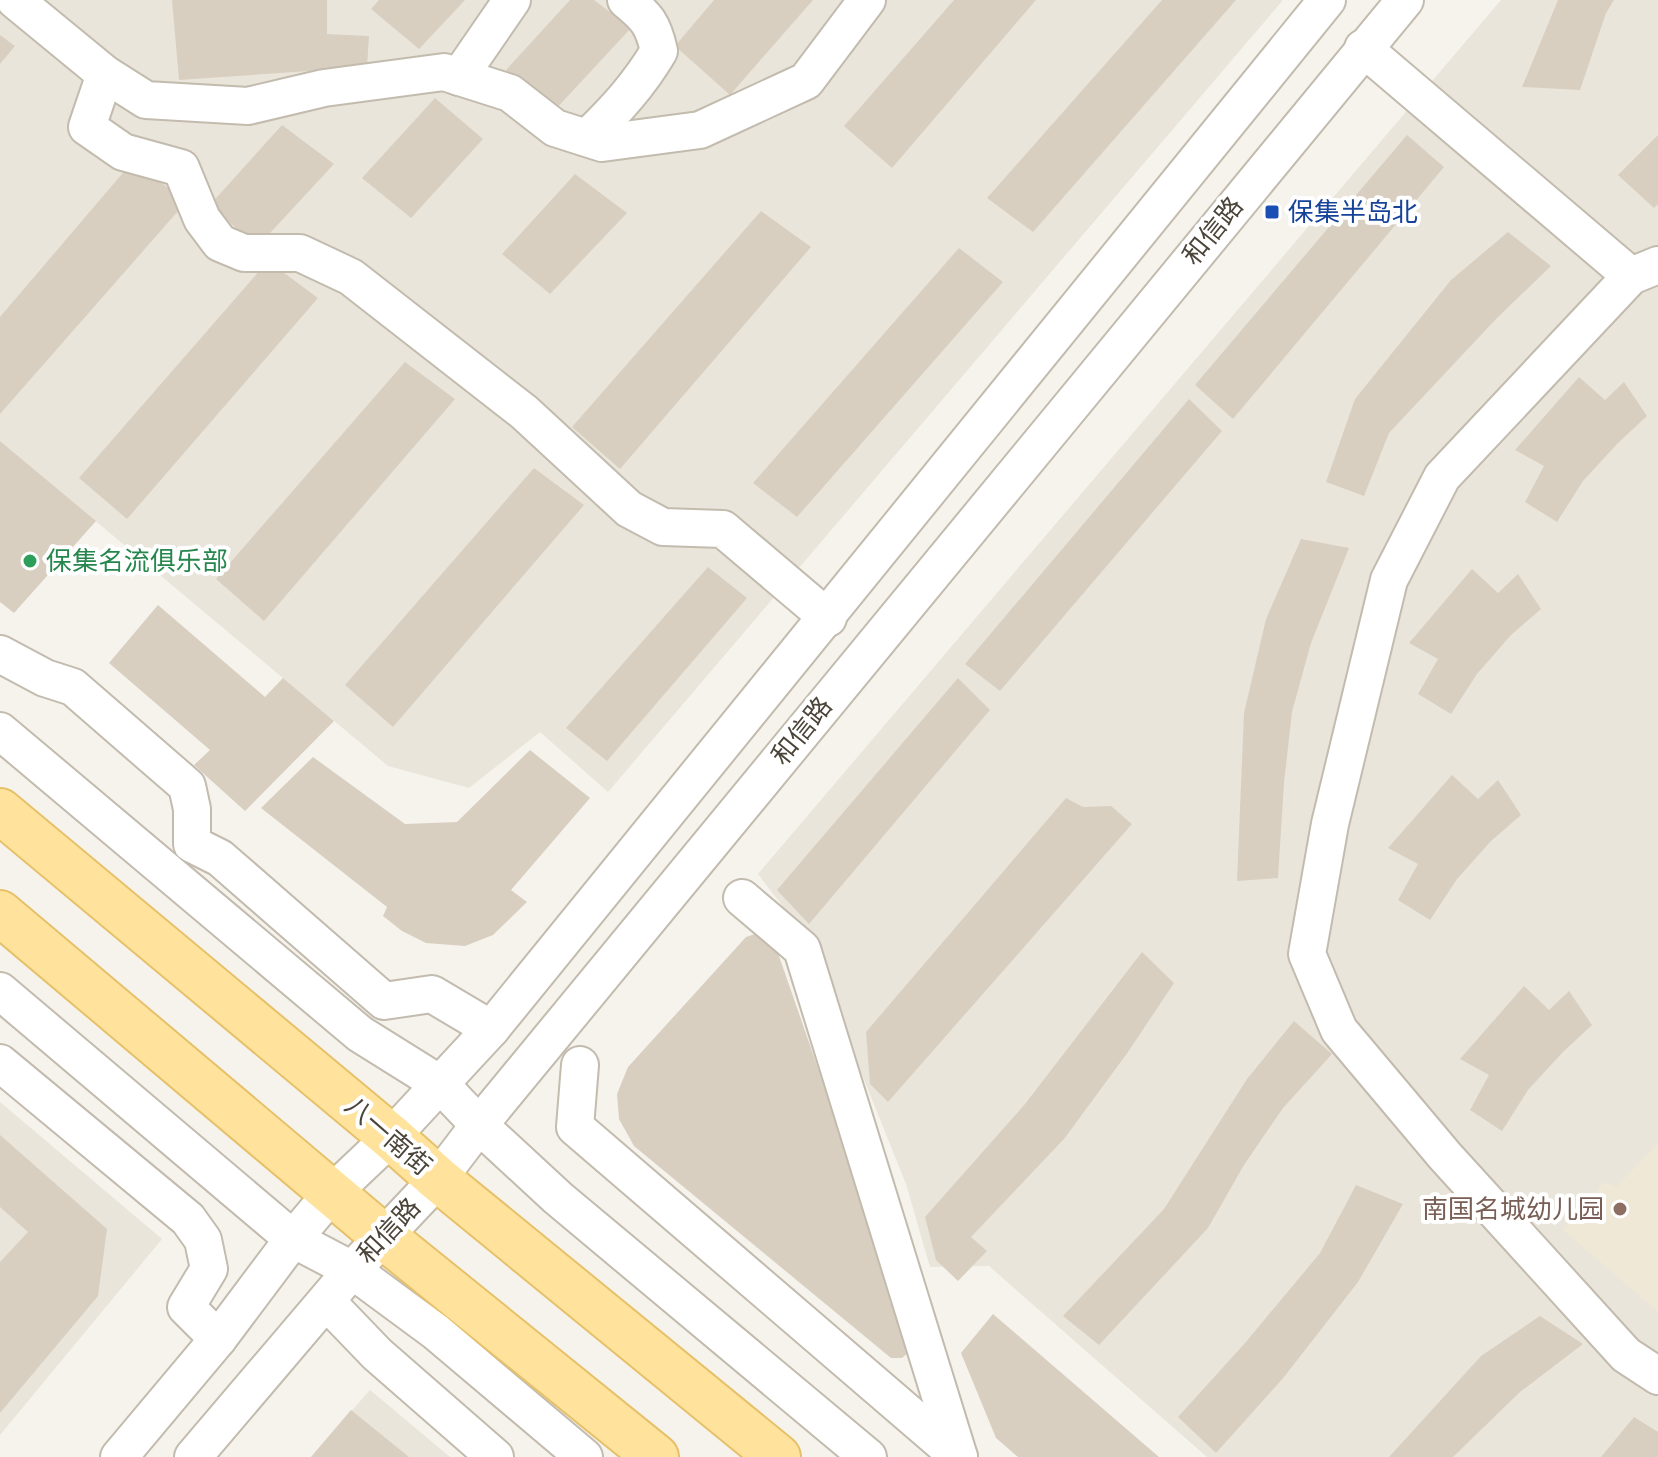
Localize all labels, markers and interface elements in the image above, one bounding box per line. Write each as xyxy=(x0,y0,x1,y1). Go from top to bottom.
street label: 和信路 xyxy=(1174,189,1252,273)
place label: 保集半岛北 xyxy=(1288,194,1418,231)
marker: 保集半岛北 xyxy=(1263,203,1281,221)
place label: 保集名流俱乐部 xyxy=(46,543,228,580)
marker: 保集名流俱乐部 xyxy=(21,552,39,570)
street label: 和信路 xyxy=(763,689,841,773)
street label: 八一南街 xyxy=(337,1088,439,1184)
street label: 和信路 xyxy=(349,1190,429,1272)
place label: 南国名城幼儿园 xyxy=(1422,1191,1604,1228)
marker: 南国名城幼儿园 xyxy=(1611,1200,1629,1218)

